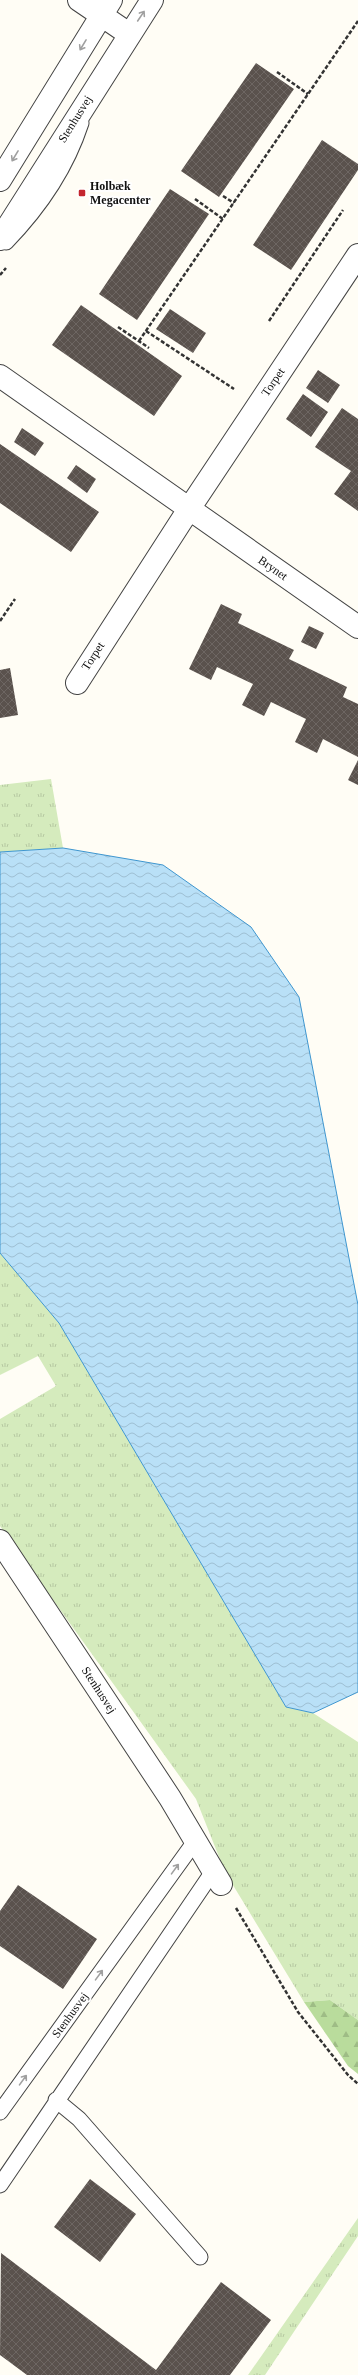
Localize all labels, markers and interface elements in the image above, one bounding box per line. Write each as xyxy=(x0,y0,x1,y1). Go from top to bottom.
one-way arrow xyxy=(137,11,145,22)
one-way arrow xyxy=(78,39,86,51)
street label: Stenhusvej xyxy=(55,93,95,145)
one-way arrow xyxy=(10,150,18,162)
place label: Holbæk Megacenter xyxy=(90,179,151,207)
marker: Holbæk Megacenter xyxy=(77,188,87,198)
street label: Torpet xyxy=(258,365,288,399)
street label: Brynet xyxy=(256,553,291,583)
street label: Torpet xyxy=(79,639,108,673)
street label: Stenhusvej xyxy=(79,1664,119,1716)
one-way arrow xyxy=(171,1864,179,1875)
one-way arrow xyxy=(95,1970,103,1981)
street label: Stenhusvej xyxy=(49,1990,91,2040)
one-way arrow xyxy=(19,2075,27,2086)

